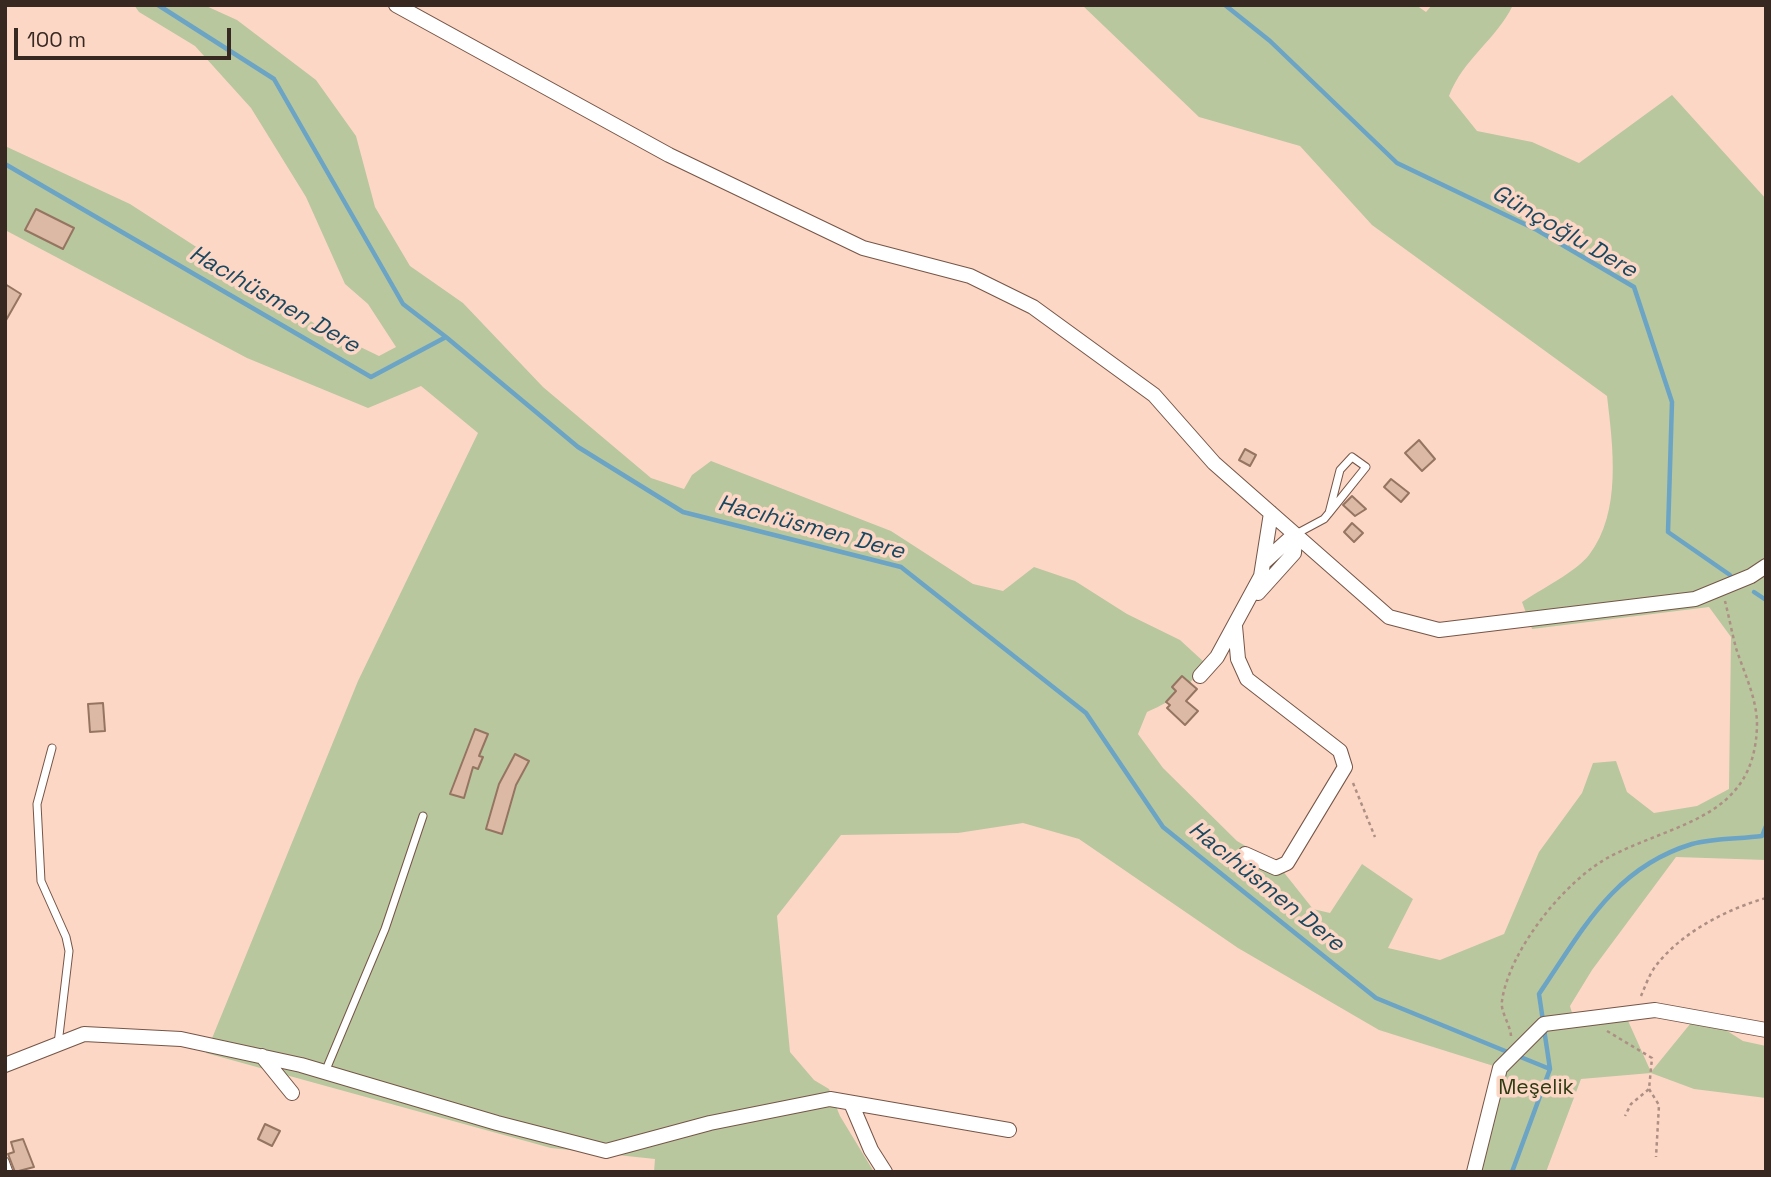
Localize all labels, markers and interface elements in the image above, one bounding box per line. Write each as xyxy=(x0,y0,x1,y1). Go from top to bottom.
scale bar xyxy=(18,14,234,58)
text: 100 m xyxy=(27,26,86,53)
water label: Günçoğlu Dere xyxy=(1487,179,1641,285)
water label: Hacıhüsmen Dere xyxy=(184,240,364,360)
water label: Hacıhüsmen Dere xyxy=(715,490,907,566)
water label: Hacıhüsmen Dere xyxy=(1183,816,1349,958)
park label: Meşelik xyxy=(1498,1075,1574,1101)

